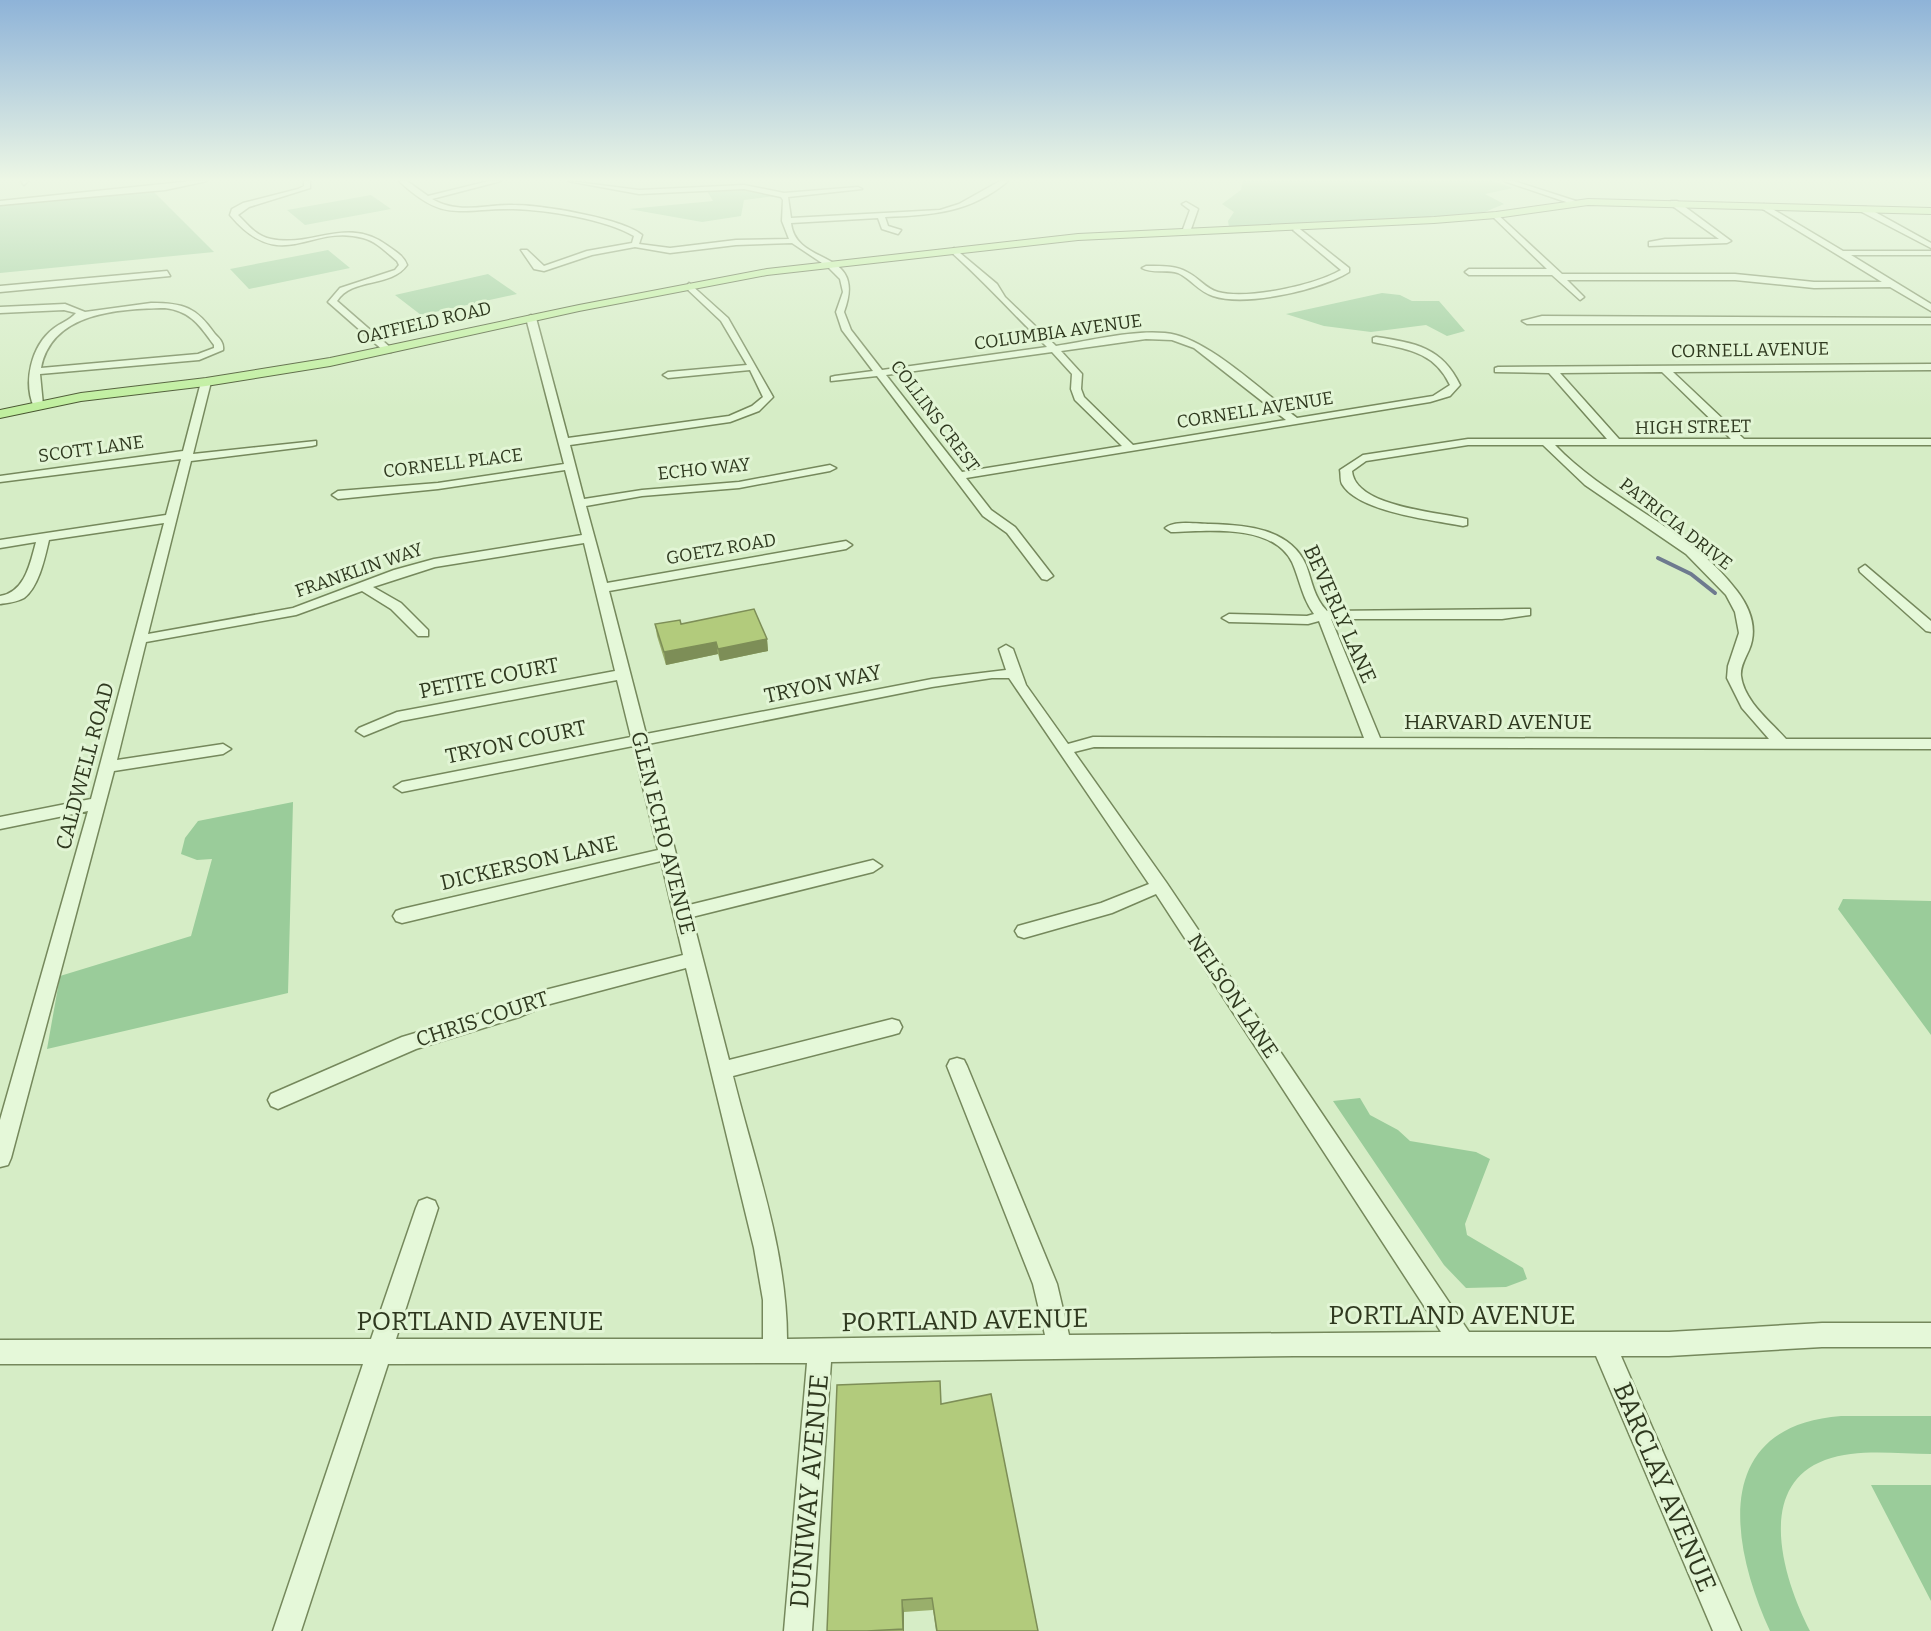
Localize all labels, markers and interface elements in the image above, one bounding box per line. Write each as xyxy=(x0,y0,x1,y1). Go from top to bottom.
street label: OATFIELD ROAD xyxy=(354,297,494,349)
street label: COLUMBIA AVENUE xyxy=(973,309,1143,355)
street label: CORNELL AVENUE xyxy=(1671,338,1829,362)
street label: COLLINS CREST xyxy=(886,356,985,477)
street label: CORNELL AVENUE xyxy=(1175,387,1335,433)
street label: HIGH STREET xyxy=(1635,415,1752,439)
street label: SCOTT LANE xyxy=(37,431,145,467)
street label: CORNELL PLACE xyxy=(382,444,524,482)
street label: ECHO WAY xyxy=(656,453,752,485)
street label: PATRICIA DRIVE xyxy=(1615,473,1737,575)
street label: GOETZ ROAD xyxy=(664,528,778,570)
street label: FRANKLIN WAY xyxy=(292,538,426,602)
street label: BEVERLY LANE xyxy=(1298,541,1382,687)
street label: PETITE COURT xyxy=(417,652,561,704)
street label: TRYON WAY xyxy=(762,659,885,709)
street label: CALDWELL ROAD xyxy=(50,680,120,852)
street label: HARVARD AVENUE xyxy=(1404,709,1592,735)
street label: TRYON COURT xyxy=(443,714,589,770)
street label: GLEN ECHO AVENUE xyxy=(625,729,701,937)
street label: DICKERSON LANE xyxy=(438,830,620,896)
street label: NELSON LANE xyxy=(1182,929,1284,1063)
street label: CHRIS COURT xyxy=(413,985,551,1053)
street label: PORTLAND AVENUE xyxy=(1328,1300,1576,1331)
street label: PORTLAND AVENUE xyxy=(841,1303,1089,1338)
street label: PORTLAND AVENUE xyxy=(356,1306,604,1337)
street label: DUNIWAY AVENUE xyxy=(784,1373,835,1609)
street label: BARCLAY AVENUE xyxy=(1606,1378,1723,1596)

